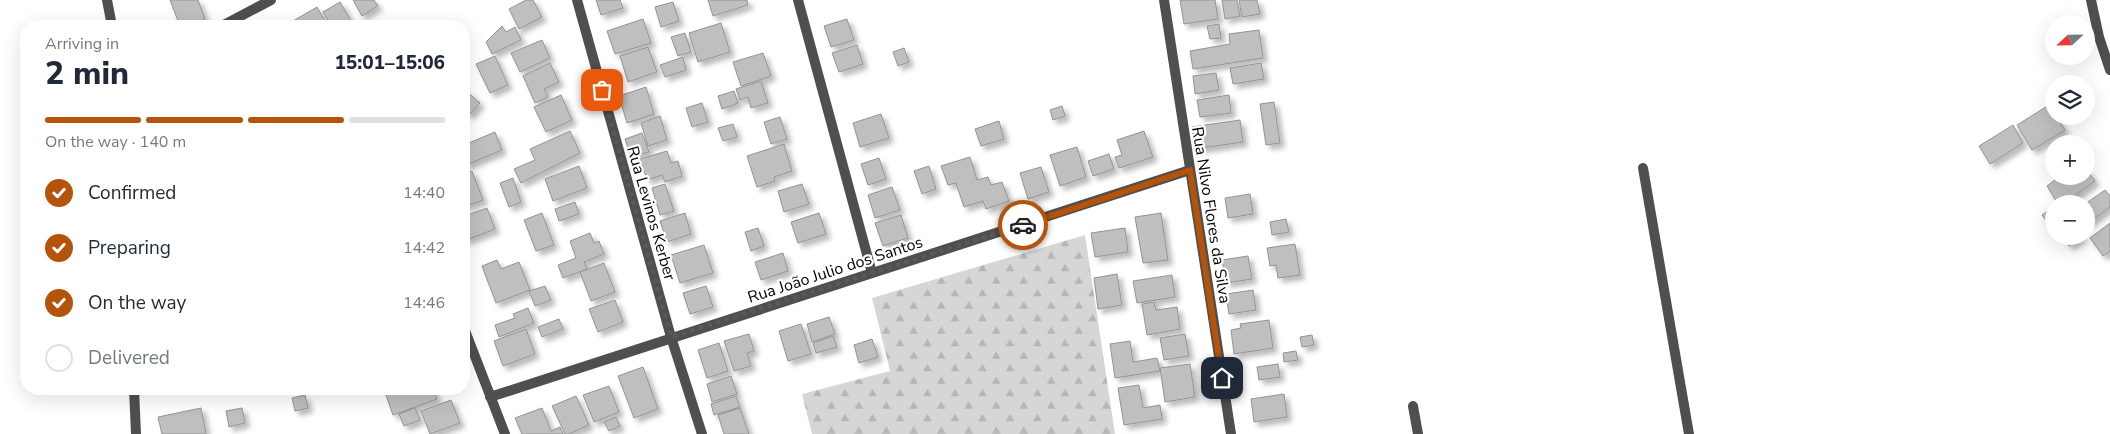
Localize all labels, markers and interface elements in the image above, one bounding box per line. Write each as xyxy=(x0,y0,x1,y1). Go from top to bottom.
north arrow xyxy=(2045,15,2095,65)
map controls xyxy=(2045,15,2095,245)
text: Arriving in xyxy=(45,33,119,55)
text: 15:01–15:06 xyxy=(334,50,445,76)
text: 2 min xyxy=(45,52,129,95)
pin xyxy=(581,69,623,111)
button: layers xyxy=(2045,75,2095,125)
icon: bag xyxy=(588,76,616,104)
street label: Rua Nilvo Flores da Silva xyxy=(1186,125,1236,305)
text: On the way · 140 m xyxy=(45,131,186,153)
button: + xyxy=(2045,135,2095,185)
street label: Rua Levinos Kerber xyxy=(621,144,681,283)
icon: check xyxy=(45,179,73,207)
text: Confirmed xyxy=(88,180,176,206)
text: 14:40 xyxy=(403,182,445,204)
button: − xyxy=(2045,195,2095,245)
courier xyxy=(998,200,1048,250)
icon: car xyxy=(1009,211,1037,239)
street label: Rua João Julio dos Santos xyxy=(745,231,926,309)
icon: check xyxy=(45,234,73,262)
text: Preparing xyxy=(88,235,171,261)
text: 14:42 xyxy=(403,237,445,259)
icon: check xyxy=(45,289,73,317)
text: On the way xyxy=(88,290,186,316)
text: 14:46 xyxy=(403,292,445,314)
text: Delivered xyxy=(88,345,170,371)
pin xyxy=(1201,357,1243,399)
icon: home xyxy=(1208,364,1236,392)

